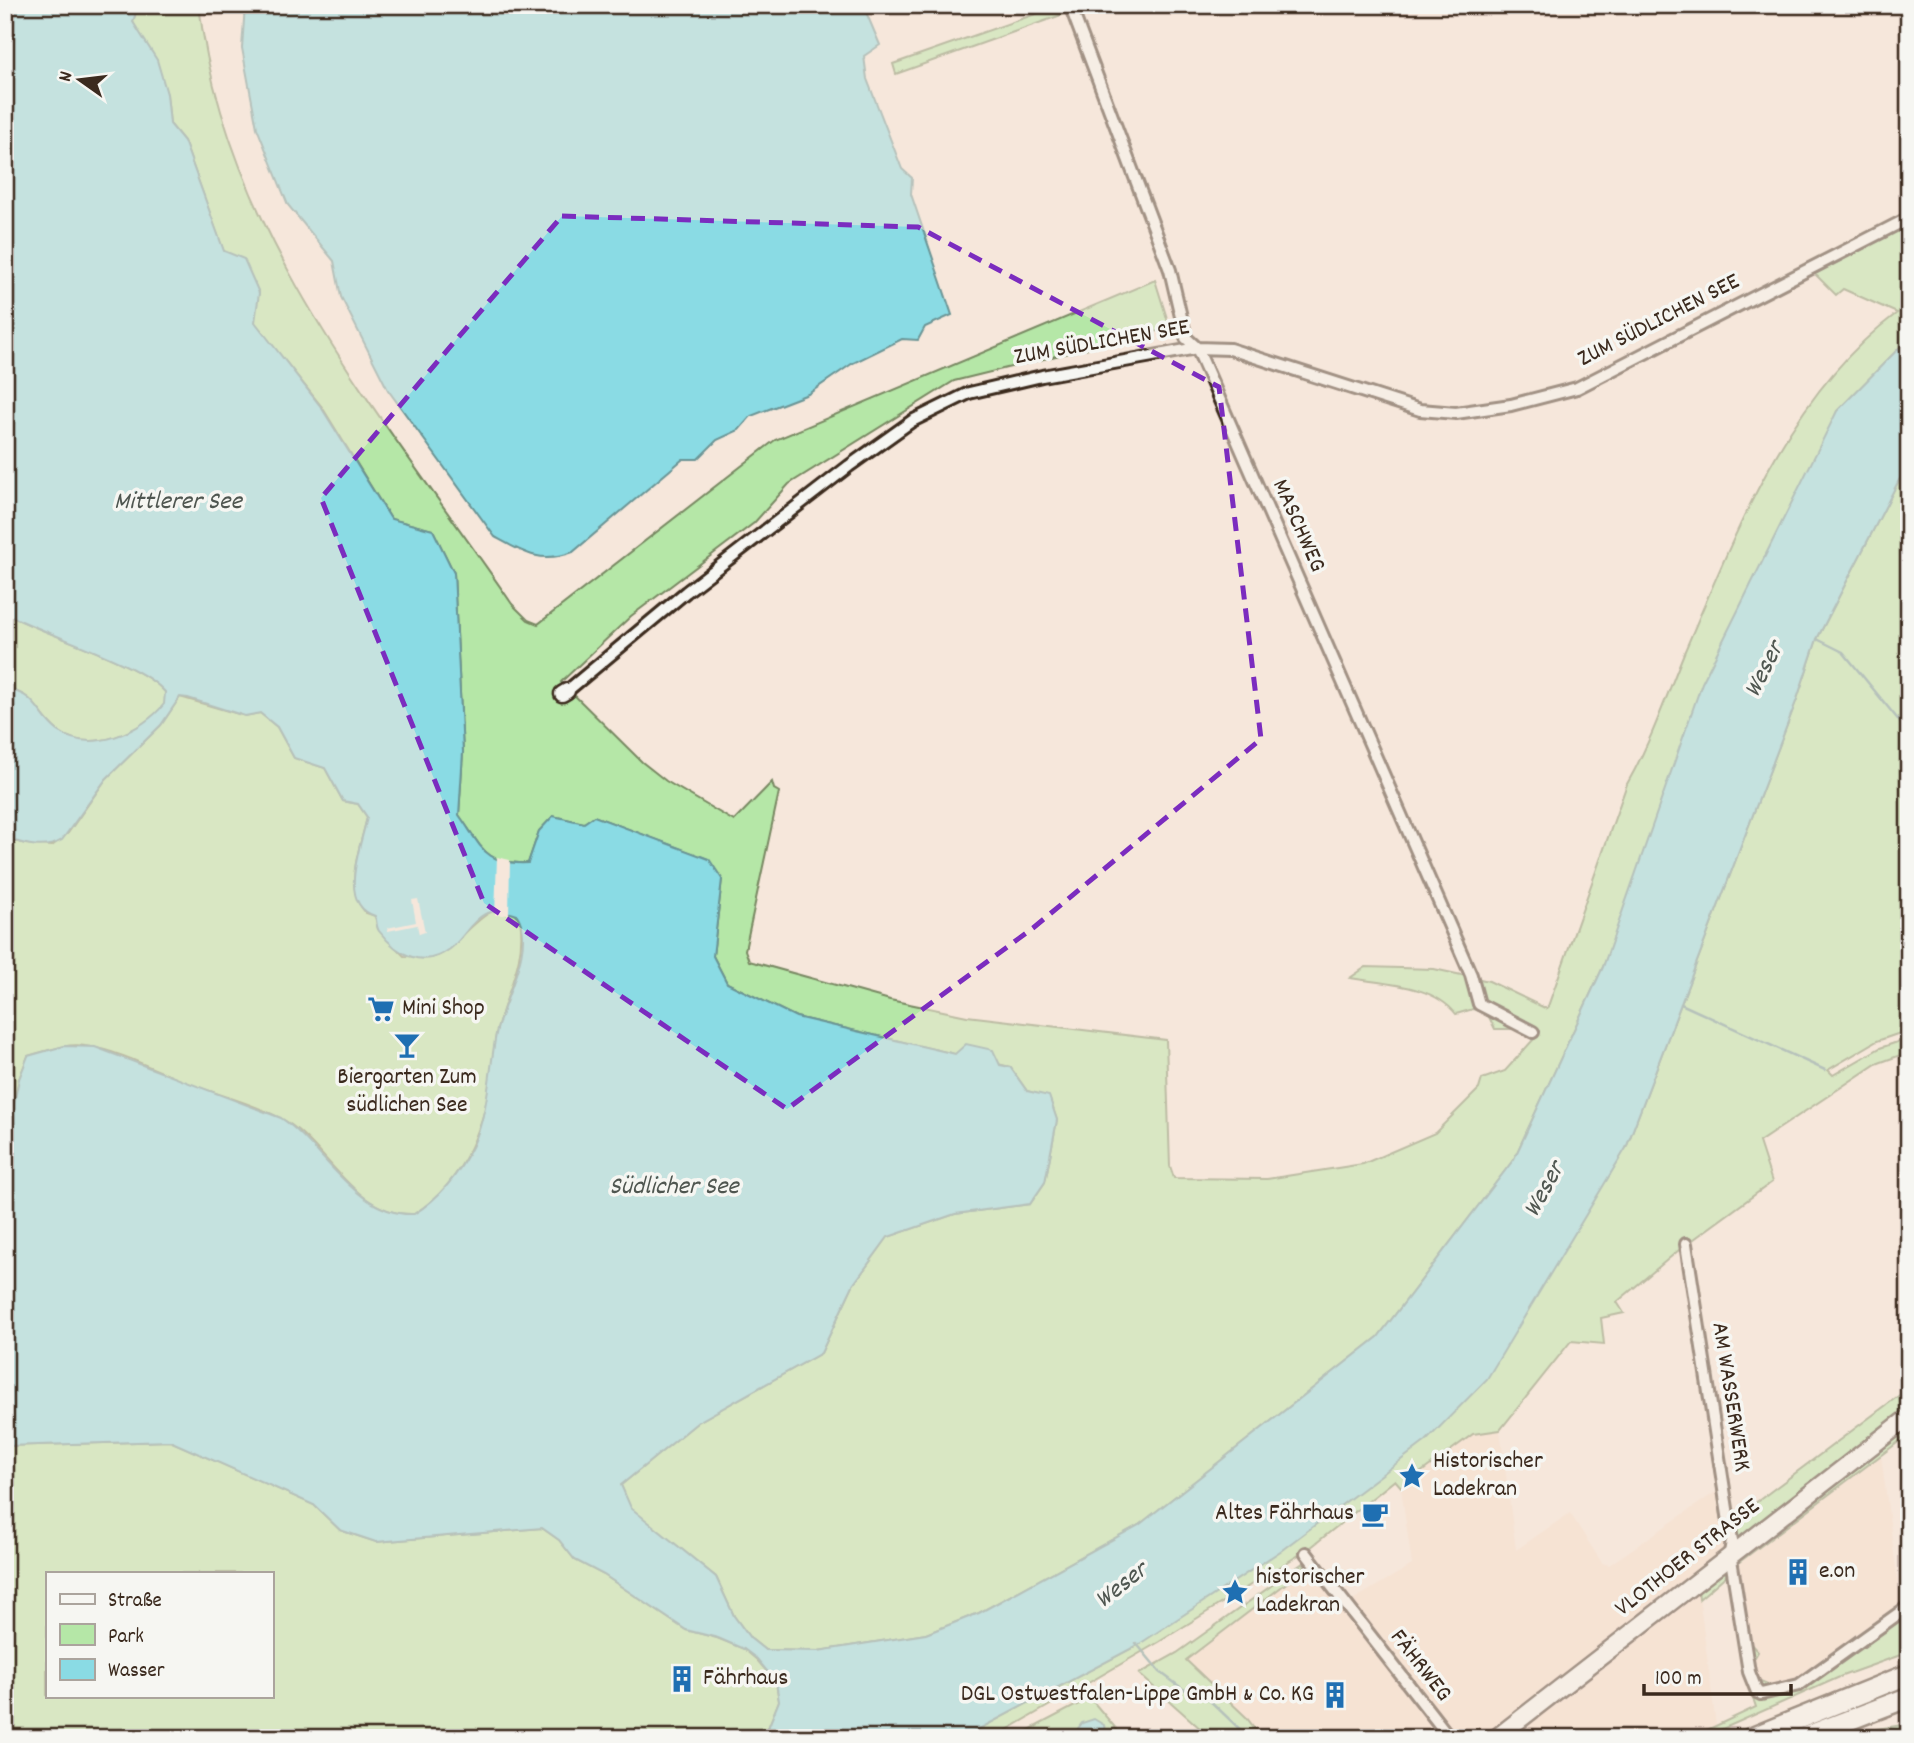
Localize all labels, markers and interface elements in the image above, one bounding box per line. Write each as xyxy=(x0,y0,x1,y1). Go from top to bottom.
north arrow xyxy=(46,46,116,116)
text: N xyxy=(53,69,81,85)
street label: ZUM SÜDLICHEN SEE xyxy=(1572,266,1746,376)
street label: ZUM SÜDLICHEN SEE xyxy=(1012,311,1192,375)
street label: MASCHWEG xyxy=(1262,474,1334,578)
water label: Mittlerer See xyxy=(114,484,243,521)
water label: Weser xyxy=(1735,633,1796,704)
place label: Mini Shop xyxy=(402,992,485,1026)
supermarket icon: Mini Shop xyxy=(366,994,396,1024)
bar icon: Biergarten Zum südlichen See xyxy=(392,1030,422,1060)
place label: Biergarten Zum südlichen See xyxy=(337,1061,477,1123)
water label: Weser xyxy=(1515,1153,1577,1225)
water label: Südlicher See xyxy=(609,1169,740,1206)
street label: AM WASSERWERK xyxy=(1701,1320,1759,1474)
place label: Historischer Ladekran xyxy=(1433,1445,1543,1507)
place icon: Historischer Ladekran xyxy=(1397,1461,1427,1491)
street label: VLOTHOER STRASSE xyxy=(1608,1490,1768,1626)
place label: Altes Fährhaus xyxy=(1215,1497,1354,1531)
cafe icon: Altes Fährhaus xyxy=(1360,1499,1390,1529)
water label: Weser xyxy=(1088,1551,1159,1619)
place label: e.on xyxy=(1819,1555,1855,1589)
building icon: e.on xyxy=(1783,1557,1813,1587)
place label: historischer Ladekran xyxy=(1256,1561,1365,1623)
legend xyxy=(46,1572,273,1698)
place icon: historischer Ladekran xyxy=(1220,1577,1250,1607)
text: Straße xyxy=(108,1587,162,1617)
street label: FÄHRWEG xyxy=(1381,1622,1459,1710)
text: Park xyxy=(108,1623,144,1653)
scale bar xyxy=(1644,1652,1792,1696)
text: Wasser xyxy=(108,1657,165,1687)
place label: Fährhaus xyxy=(703,1662,788,1696)
building icon: Fährhaus xyxy=(667,1664,697,1694)
text: 100 m xyxy=(1655,1665,1702,1695)
place label: DGL Ostwestfalen-Lippe GmbH & Co. KG xyxy=(961,1678,1314,1712)
building icon: DGL Ostwestfalen-Lippe GmbH & Co. KG xyxy=(1320,1680,1350,1710)

